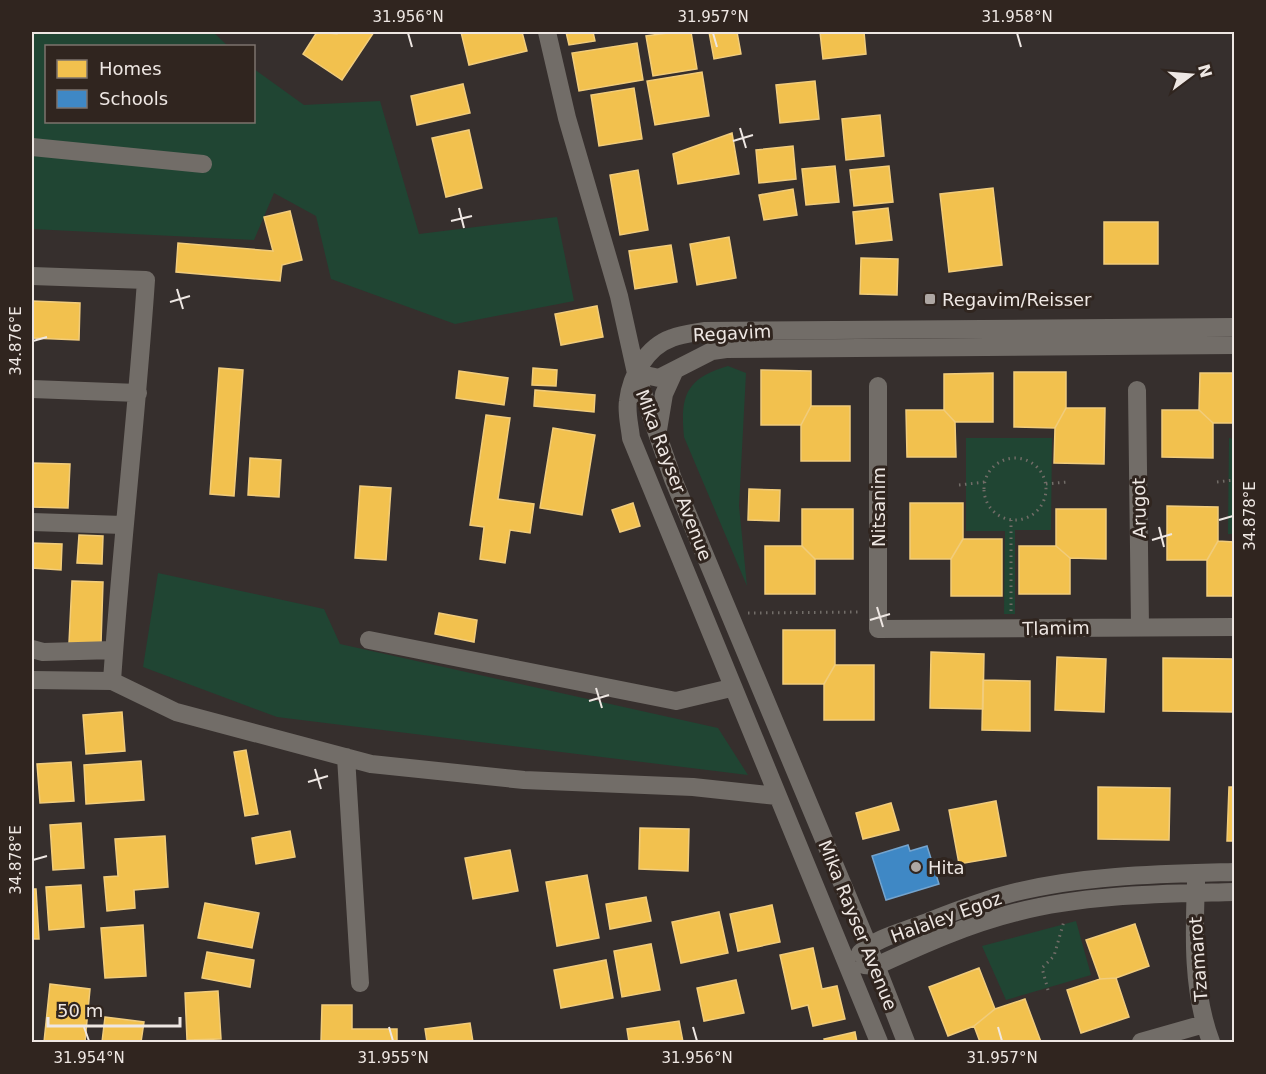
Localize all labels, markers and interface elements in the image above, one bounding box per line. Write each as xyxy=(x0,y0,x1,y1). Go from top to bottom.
text: 31.956°N xyxy=(372,8,444,26)
text: 31.957°N xyxy=(677,8,749,26)
text: 31.958°N xyxy=(981,8,1053,26)
legend xyxy=(45,45,255,123)
north arrow xyxy=(1161,45,1221,105)
text: Homes xyxy=(99,58,162,79)
text: N xyxy=(1194,62,1216,80)
text: Schools xyxy=(99,88,168,109)
place label: Regavim/Reisser xyxy=(942,289,1092,310)
marker: Regavim/Reisser xyxy=(923,292,937,306)
text: 34.876°E xyxy=(7,306,25,376)
street label: Regavim xyxy=(692,320,772,346)
street label: Mika Rayser Avenue xyxy=(632,386,716,564)
street label: Nitsanim xyxy=(868,467,889,547)
street label: Arugot xyxy=(1128,478,1150,538)
text: 34.878°E xyxy=(1241,481,1259,551)
street label: Tlamim xyxy=(1021,617,1090,639)
text: 34.878°E xyxy=(7,825,25,895)
street label: Mika Rayser Avenue xyxy=(814,837,902,1013)
place label: Hita xyxy=(928,857,965,878)
marker: Hita xyxy=(909,860,923,874)
street label: Halaley Egoz xyxy=(888,887,1004,947)
street label: Tzamarot xyxy=(1185,916,1212,1003)
scale bar xyxy=(48,990,180,1028)
text: 50 m xyxy=(57,1000,103,1021)
text: 31.954°N xyxy=(53,1049,125,1067)
text: 31.955°N xyxy=(357,1049,429,1067)
text: 31.956°N xyxy=(661,1049,733,1067)
text: 31.957°N xyxy=(966,1049,1038,1067)

